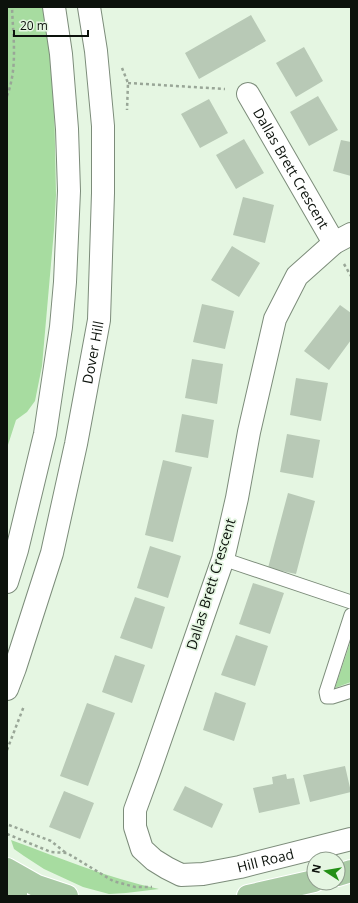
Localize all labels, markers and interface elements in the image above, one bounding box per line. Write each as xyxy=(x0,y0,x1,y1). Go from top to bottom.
scale bar xyxy=(14,12,88,38)
text: 20 m xyxy=(20,17,48,34)
street label: Dallas Brett Crescent xyxy=(249,104,334,232)
street label: Dover Hill xyxy=(77,319,108,385)
street label: Dallas Brett Crescent xyxy=(181,516,240,652)
street label: Hill Road xyxy=(235,844,296,876)
north arrow xyxy=(306,851,346,891)
text: N xyxy=(307,863,324,875)

